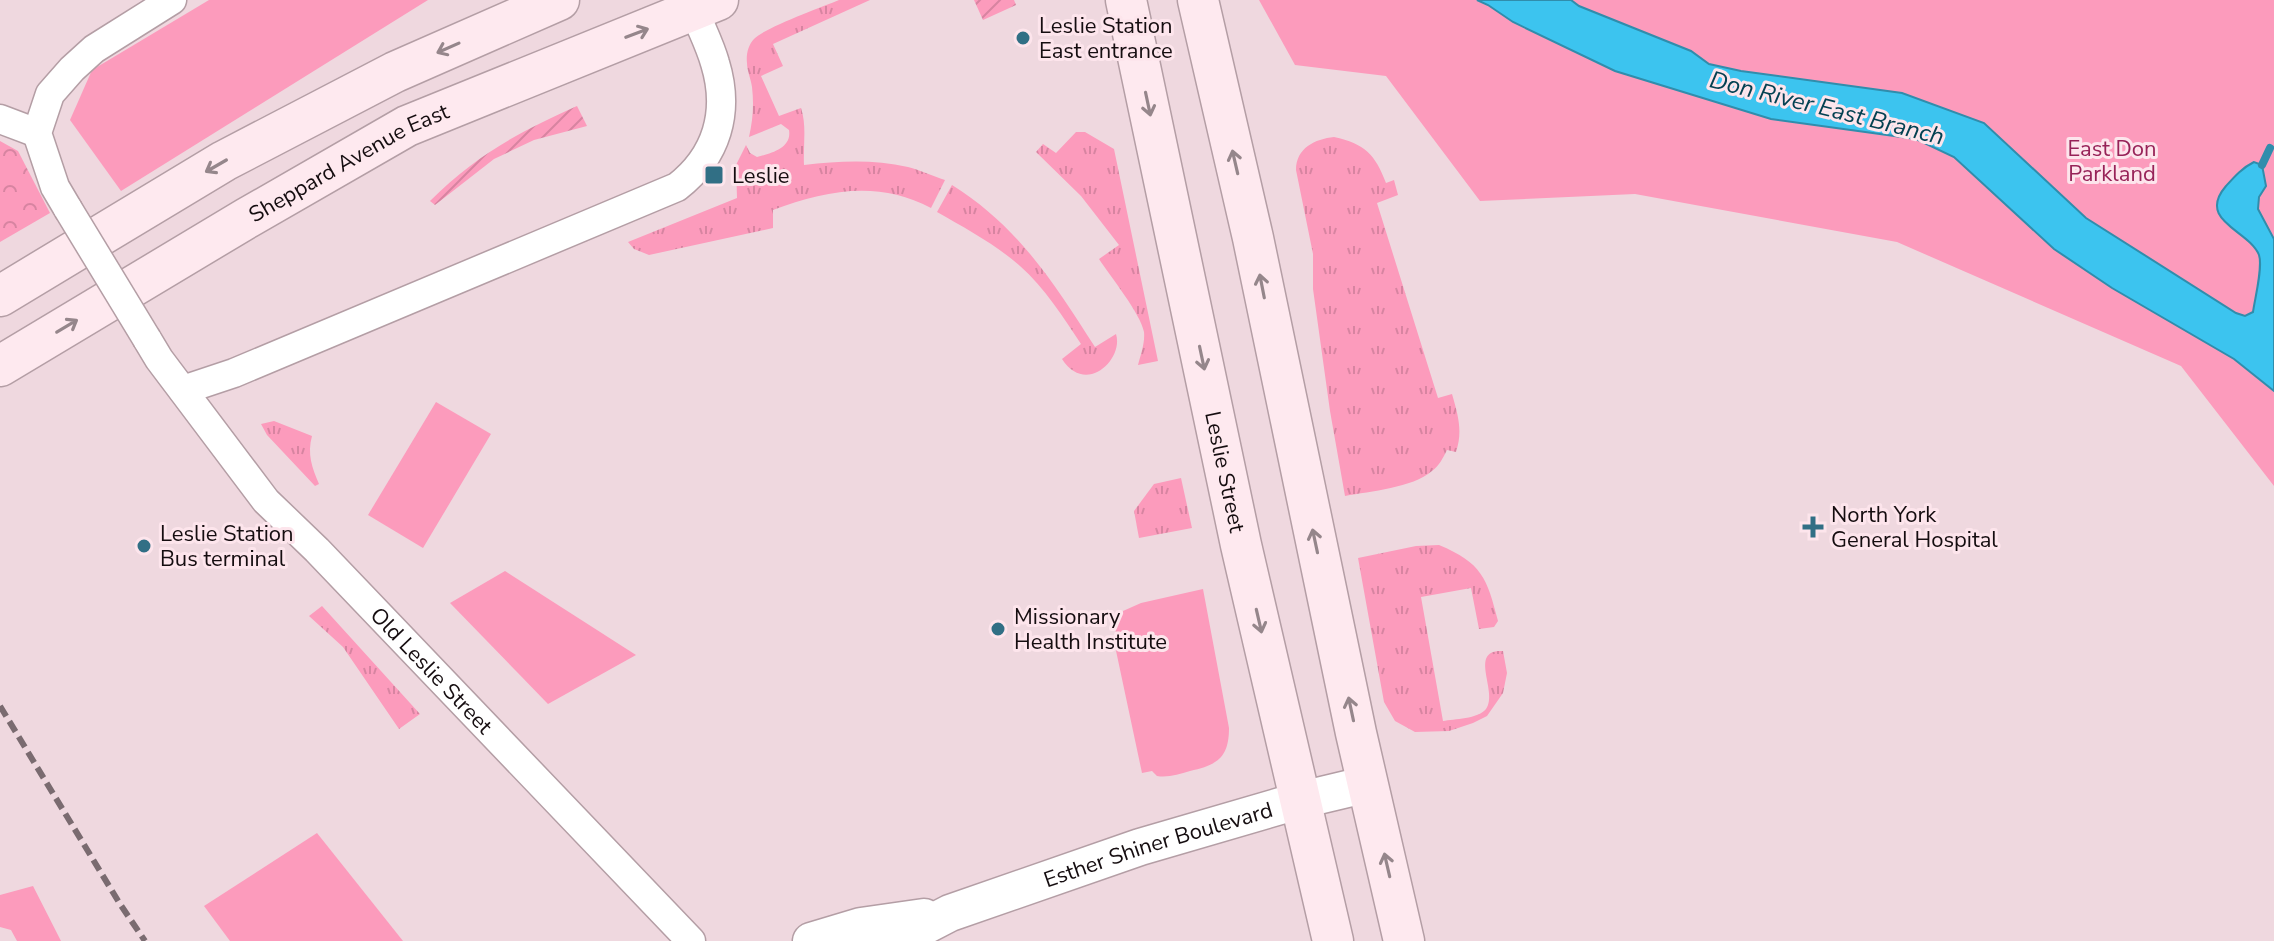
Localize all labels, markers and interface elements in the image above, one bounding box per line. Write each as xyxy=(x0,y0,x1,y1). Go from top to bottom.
place label: Leslie Station East entrance xyxy=(1039,11,1173,66)
one-way arrow xyxy=(624,24,649,39)
marker: Leslie Station East entrance xyxy=(1014,29,1032,47)
one-way arrow xyxy=(436,42,460,57)
water label: Don River East Branch xyxy=(1706,63,1948,153)
one-way arrow xyxy=(1141,90,1156,116)
street label: Sheppard Avenue East xyxy=(243,97,454,230)
park label: East Don Parkland xyxy=(2067,134,2157,189)
one-way arrow xyxy=(1227,149,1242,175)
one-way arrow xyxy=(205,158,228,174)
place label: Leslie xyxy=(732,161,789,191)
marker: Leslie xyxy=(703,164,725,186)
one-way arrow xyxy=(1254,274,1269,299)
one-way arrow xyxy=(55,318,78,334)
one-way arrow xyxy=(1195,345,1210,370)
street label: Leslie Street xyxy=(1197,408,1252,535)
place label: North York General Hospital xyxy=(1831,500,1998,555)
marker: North York General Hospital xyxy=(1802,516,1824,538)
place label: Leslie Station Bus terminal xyxy=(160,519,293,574)
one-way arrow xyxy=(1307,529,1322,554)
marker: Leslie Station Bus terminal xyxy=(135,537,153,555)
street label: Old Leslie Street xyxy=(363,601,499,741)
place label: Missionary Health Institute xyxy=(1014,602,1167,657)
one-way arrow xyxy=(1252,607,1267,633)
marker: Missionary Health Institute xyxy=(989,620,1007,638)
one-way arrow xyxy=(1343,696,1358,722)
street label: Esther Shiner Boulevard xyxy=(1040,795,1276,895)
one-way arrow xyxy=(1379,853,1394,878)

